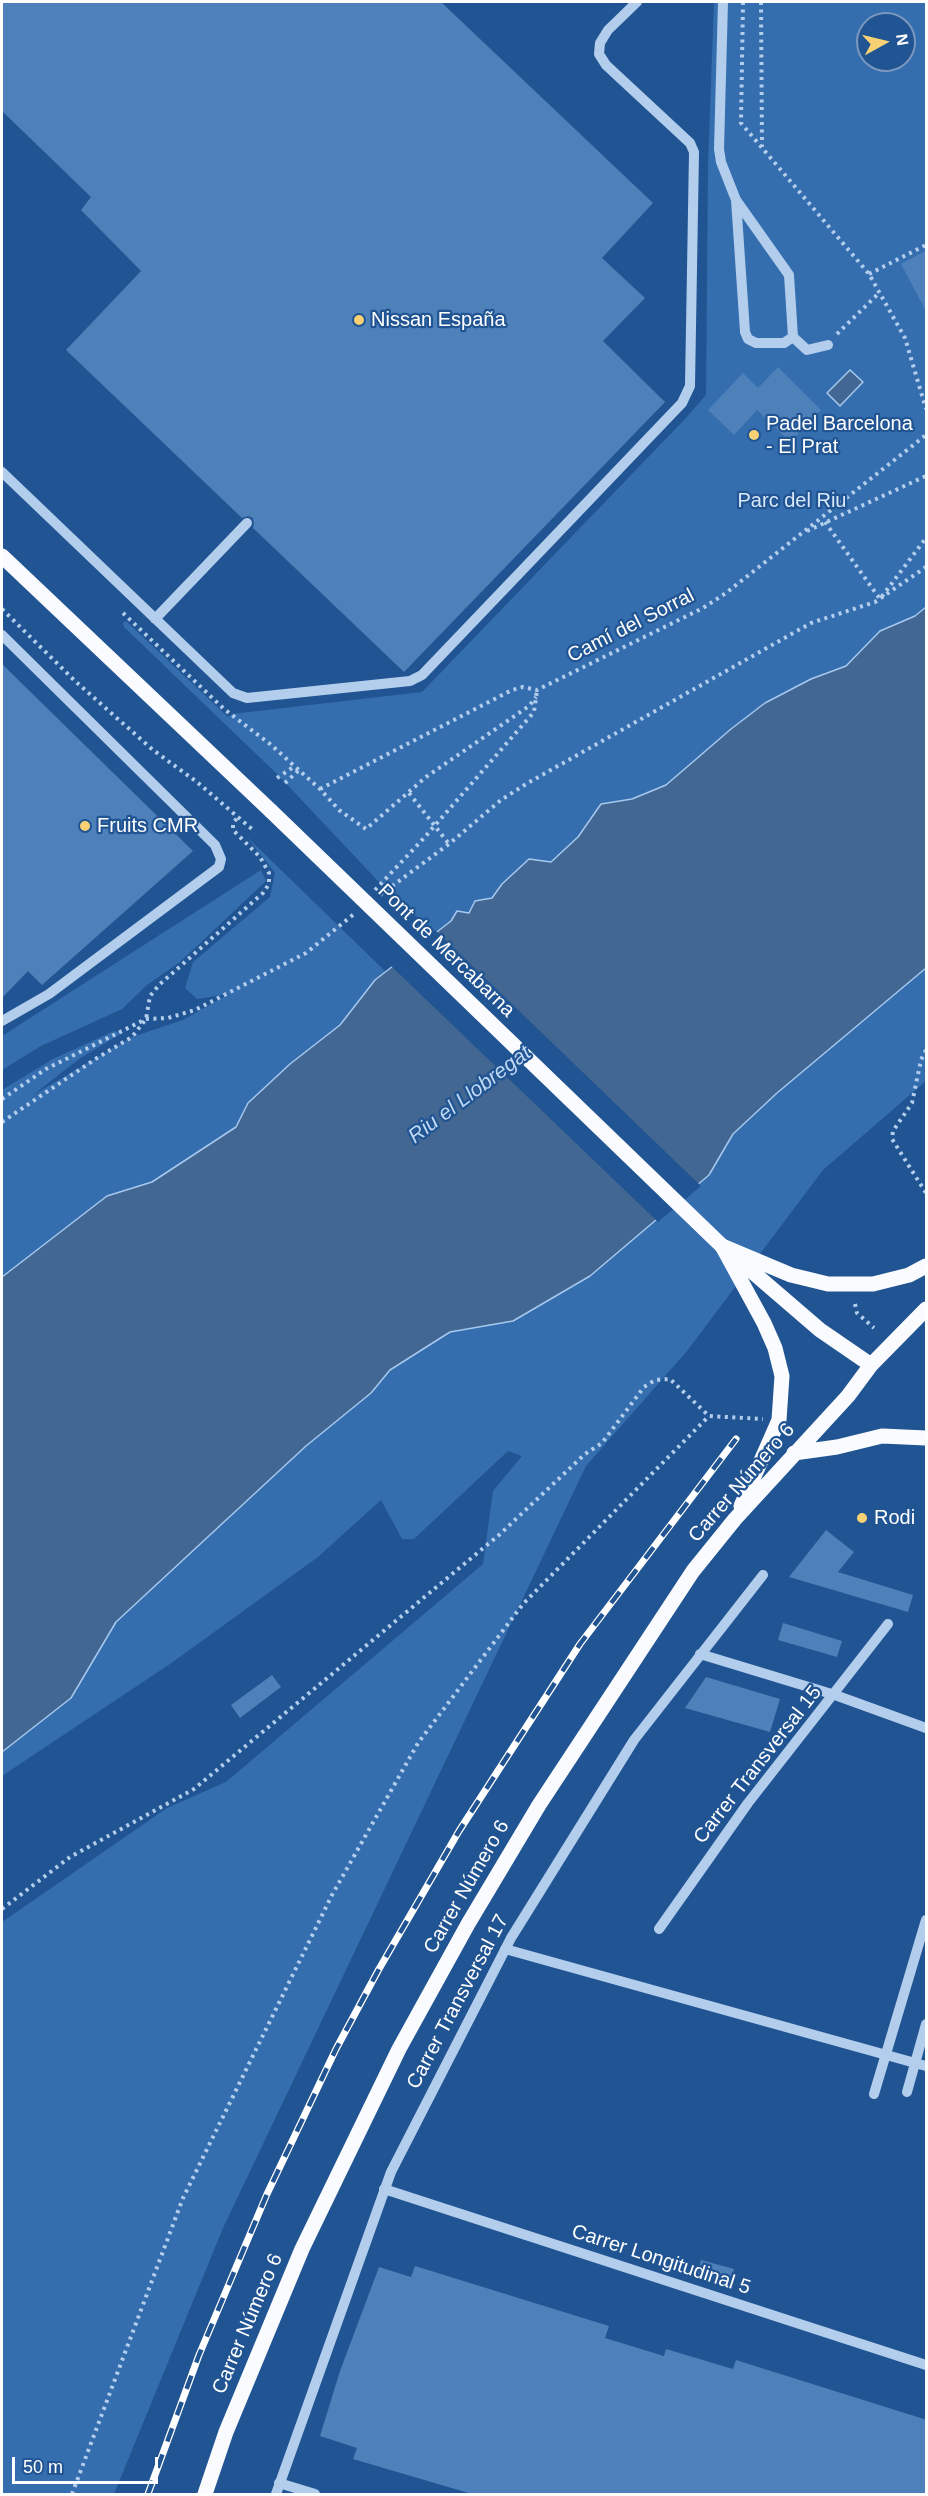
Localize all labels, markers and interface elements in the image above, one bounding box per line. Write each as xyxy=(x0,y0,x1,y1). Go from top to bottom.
north arrow xyxy=(856,12,916,72)
text: N xyxy=(893,33,912,47)
place label: Nissan España xyxy=(371,308,506,332)
marker: Nissan España xyxy=(352,313,366,327)
place label: Padel Barcelona - El Prat xyxy=(766,412,913,459)
marker: Padel Barcelona - El Prat xyxy=(747,428,761,442)
park label: Parc del Riu xyxy=(738,489,846,513)
street label: Camí del Sorral xyxy=(564,584,698,668)
place label: Fruits CMR xyxy=(97,814,198,838)
marker: Fruits CMR xyxy=(78,819,92,833)
street label: Pont de Mercabarna xyxy=(372,879,520,1023)
water label: Riu el Llobregat xyxy=(404,1041,536,1149)
street label: Carrer Número 6 xyxy=(684,1419,800,1547)
place label: Rodi xyxy=(874,1506,915,1530)
marker: Rodi xyxy=(855,1511,869,1525)
street label: Carrer Transversal 15 xyxy=(689,1681,827,1849)
street label: Carrer Número 6 xyxy=(419,1816,515,1958)
street label: Carrer Transversal 17 xyxy=(402,1911,514,2093)
street label: Carrer Longitudinal 5 xyxy=(568,2220,754,2300)
street label: Carrer Número 6 xyxy=(208,2250,288,2398)
scale bar xyxy=(15,2445,160,2483)
text: 50 m xyxy=(23,2457,63,2477)

